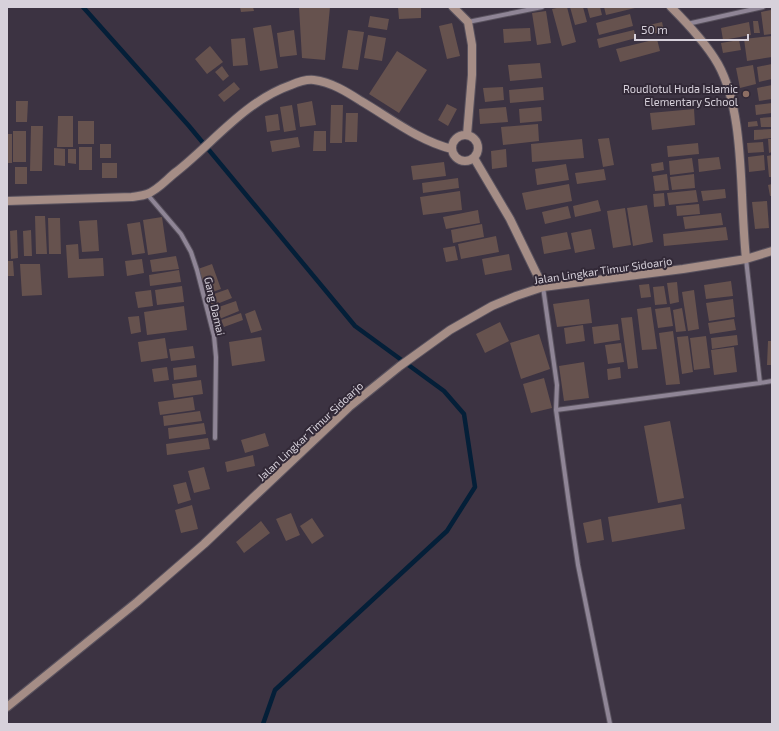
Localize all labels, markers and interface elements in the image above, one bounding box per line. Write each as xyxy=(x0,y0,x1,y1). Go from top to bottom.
scale bar xyxy=(635,16,748,42)
text: 50 m xyxy=(641,22,668,36)
place label: Roudlotul Huda Islamic Elementary School xyxy=(623,82,739,108)
marker: Roudlotul Huda Islamic Elementary School xyxy=(741,89,751,99)
street label: Jalan Lingkar Timur Sidoarjo xyxy=(533,254,673,287)
street label: Gang Damai xyxy=(202,275,228,337)
street label: Jalan Lingkar Timur Sidoarjo xyxy=(255,379,366,484)

